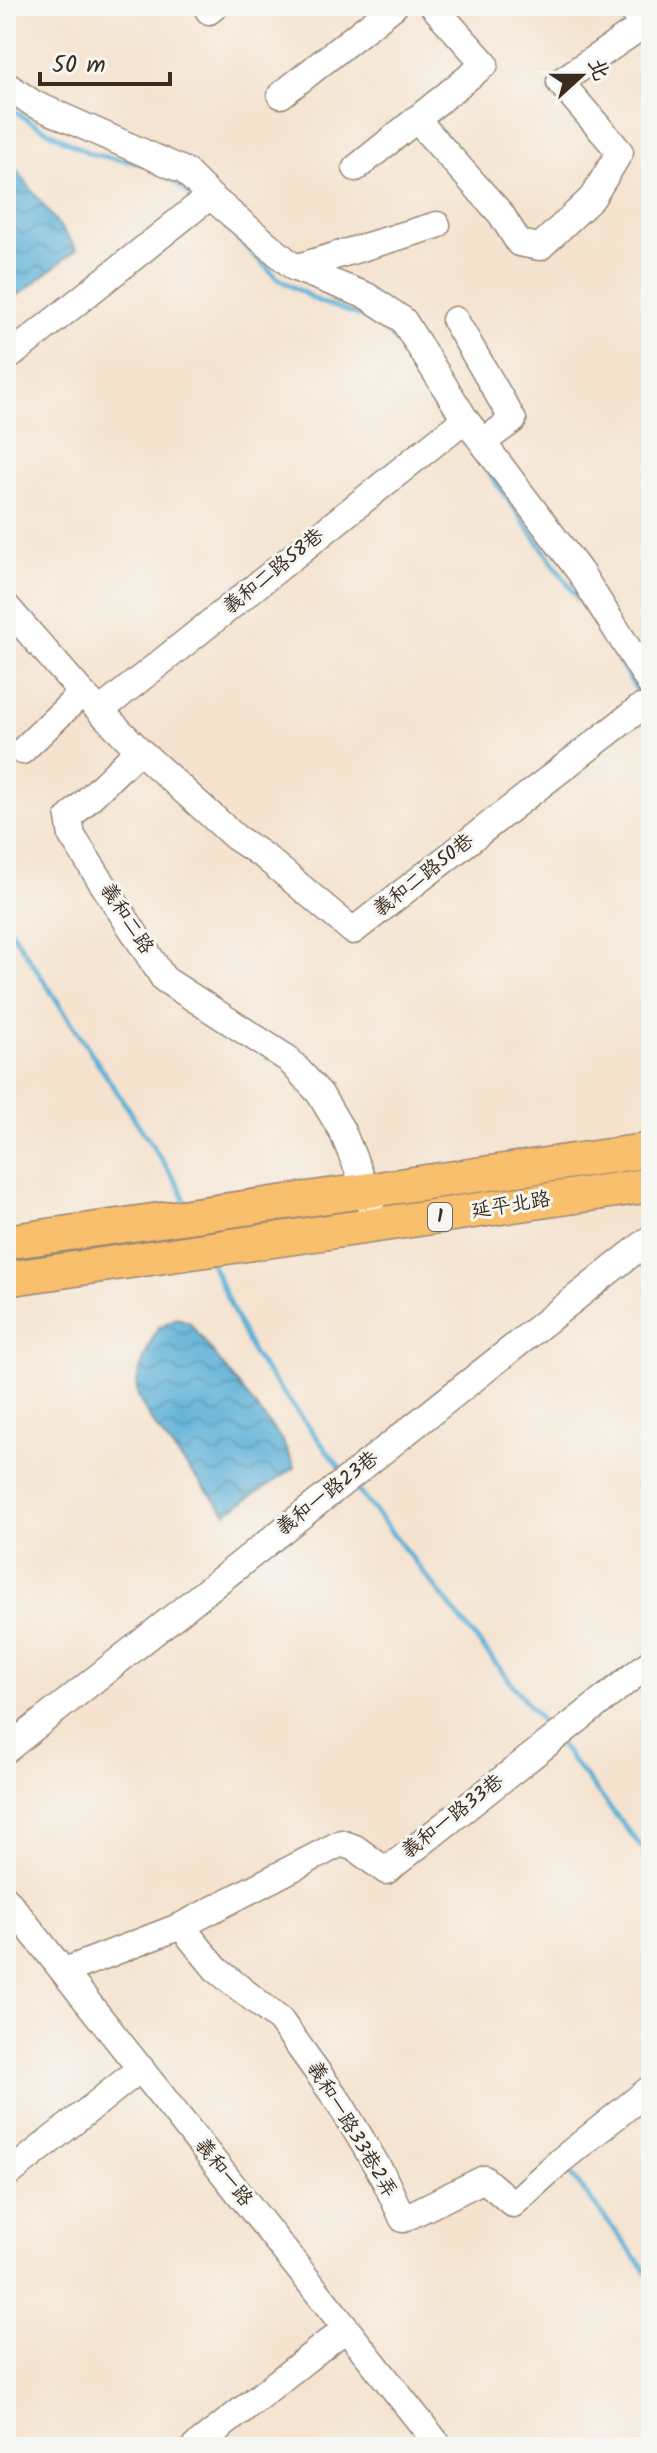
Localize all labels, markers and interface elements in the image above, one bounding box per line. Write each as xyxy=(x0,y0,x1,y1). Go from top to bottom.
scale bar xyxy=(40,36,170,86)
north arrow xyxy=(541,36,621,116)
text: 50 m xyxy=(52,46,106,85)
text: 北 xyxy=(577,53,618,86)
street label: 義和二路58巷 xyxy=(216,520,333,623)
street label: 義和二路50巷 xyxy=(367,826,482,926)
street label: 義和二路 xyxy=(91,877,162,962)
street label: 延平北路 xyxy=(469,1184,554,1228)
road number: 1 xyxy=(428,1203,452,1231)
street label: 義和一路23巷 xyxy=(270,1443,387,1544)
street label: 義和一路33巷 xyxy=(395,1766,512,1867)
street label: 義和一路33巷2弄 xyxy=(298,2056,404,2204)
street label: 義和一路 xyxy=(186,2132,261,2215)

